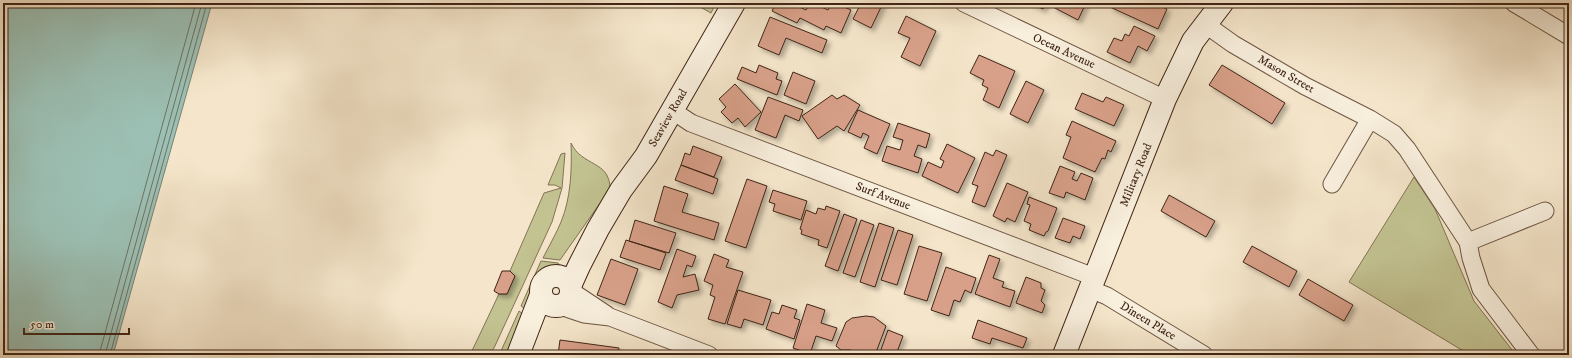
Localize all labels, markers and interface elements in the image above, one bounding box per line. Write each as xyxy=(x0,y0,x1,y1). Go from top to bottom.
street label: Ocean Avenue xyxy=(1030,30,1098,72)
street label: Mason Street xyxy=(1255,52,1317,96)
street label: Seaview Road xyxy=(645,86,691,150)
street label: Military Road xyxy=(1116,141,1156,209)
street label: Surf Avenue xyxy=(853,179,913,213)
street label: Dineen Place xyxy=(1117,298,1179,344)
scale bar xyxy=(24,310,129,336)
text: 50 m xyxy=(30,317,54,332)

